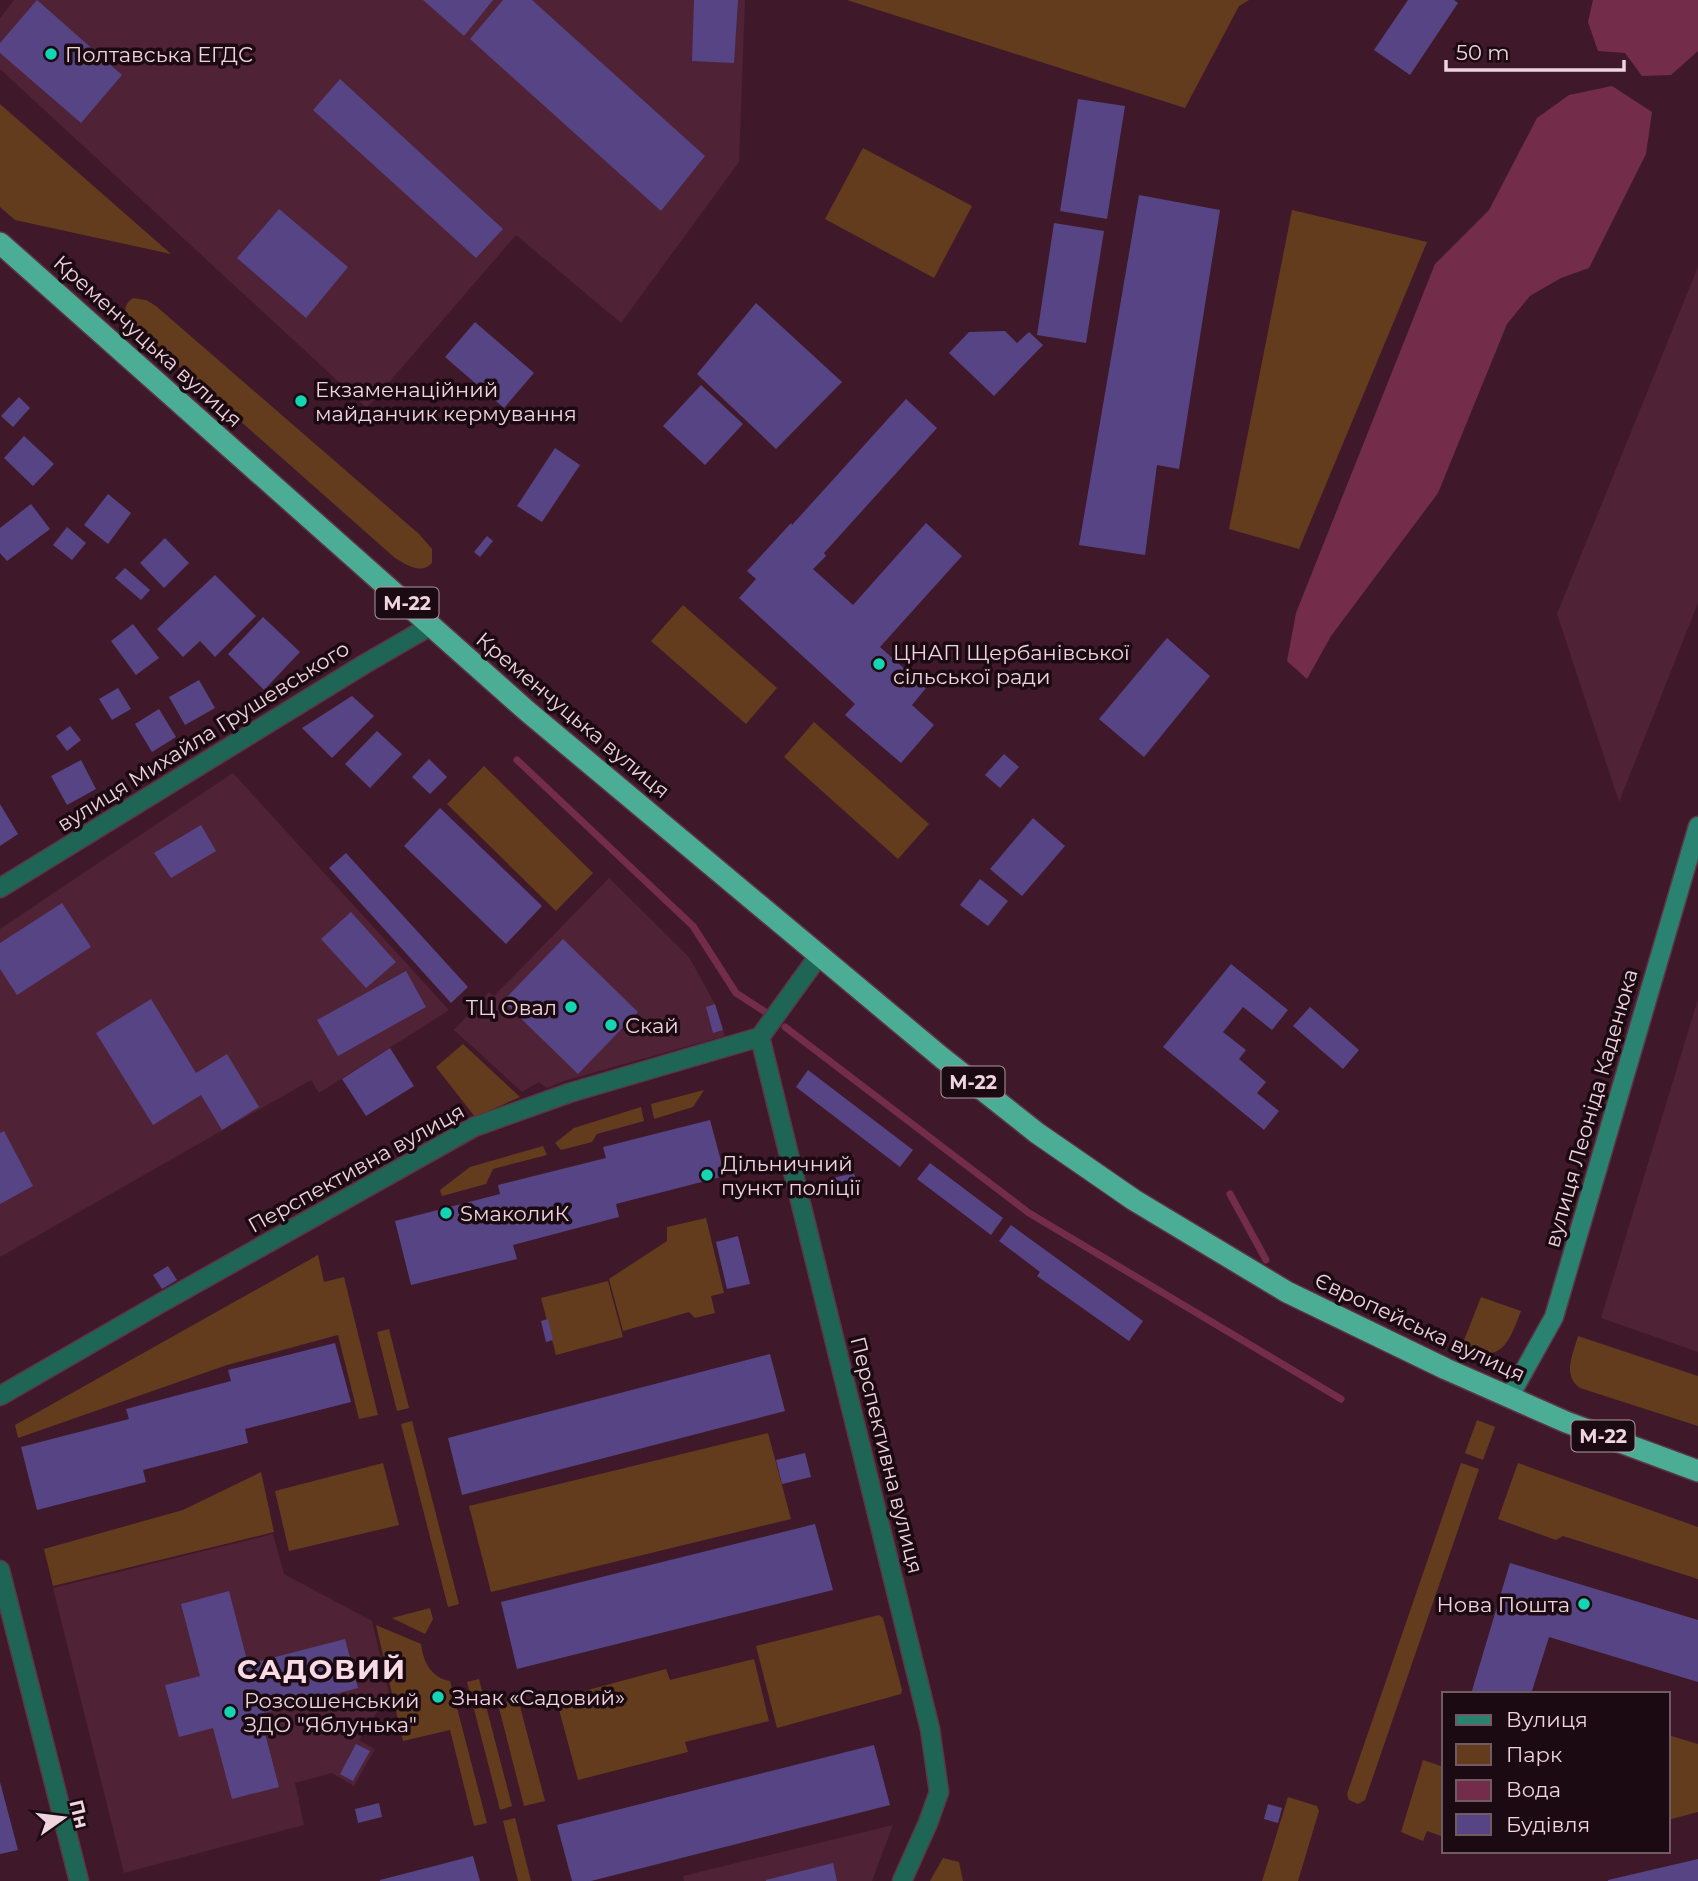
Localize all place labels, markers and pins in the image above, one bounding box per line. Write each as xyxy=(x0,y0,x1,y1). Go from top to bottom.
place label: Полтавська ЕГДС xyxy=(65,42,253,67)
marker: Полтавська ЕГДС xyxy=(43,46,59,62)
place label: Екзаменаційний майданчик кермування xyxy=(315,377,577,426)
marker: Екзаменаційний майданчик кермування xyxy=(293,393,309,409)
place label: ЦНАП Щербанівської сільської ради xyxy=(893,640,1130,689)
marker: ЦНАП Щербанівської сільської ради xyxy=(871,656,887,672)
place label: ТЦ Овал xyxy=(466,995,557,1020)
marker: ТЦ Овал xyxy=(563,999,579,1015)
place label: Скай xyxy=(625,1013,679,1038)
marker: Скай xyxy=(603,1017,619,1033)
place label: Дільничний пункт поліції xyxy=(721,1151,861,1200)
marker: Дільничний пункт поліції xyxy=(699,1167,715,1183)
place label: SмаколиК xyxy=(460,1201,570,1226)
marker: SмаколиК xyxy=(438,1205,454,1221)
place label: Нова Пошта xyxy=(1437,1592,1570,1617)
marker: Нова Пошта xyxy=(1576,1596,1592,1612)
place label: Знак «Садовий» xyxy=(452,1685,625,1710)
place label: Розсошенський ЗДО "Яблунька" xyxy=(244,1688,420,1737)
marker: Знак «Садовий» xyxy=(430,1689,446,1705)
marker: Розсошенський ЗДО "Яблунька" xyxy=(222,1704,238,1720)

